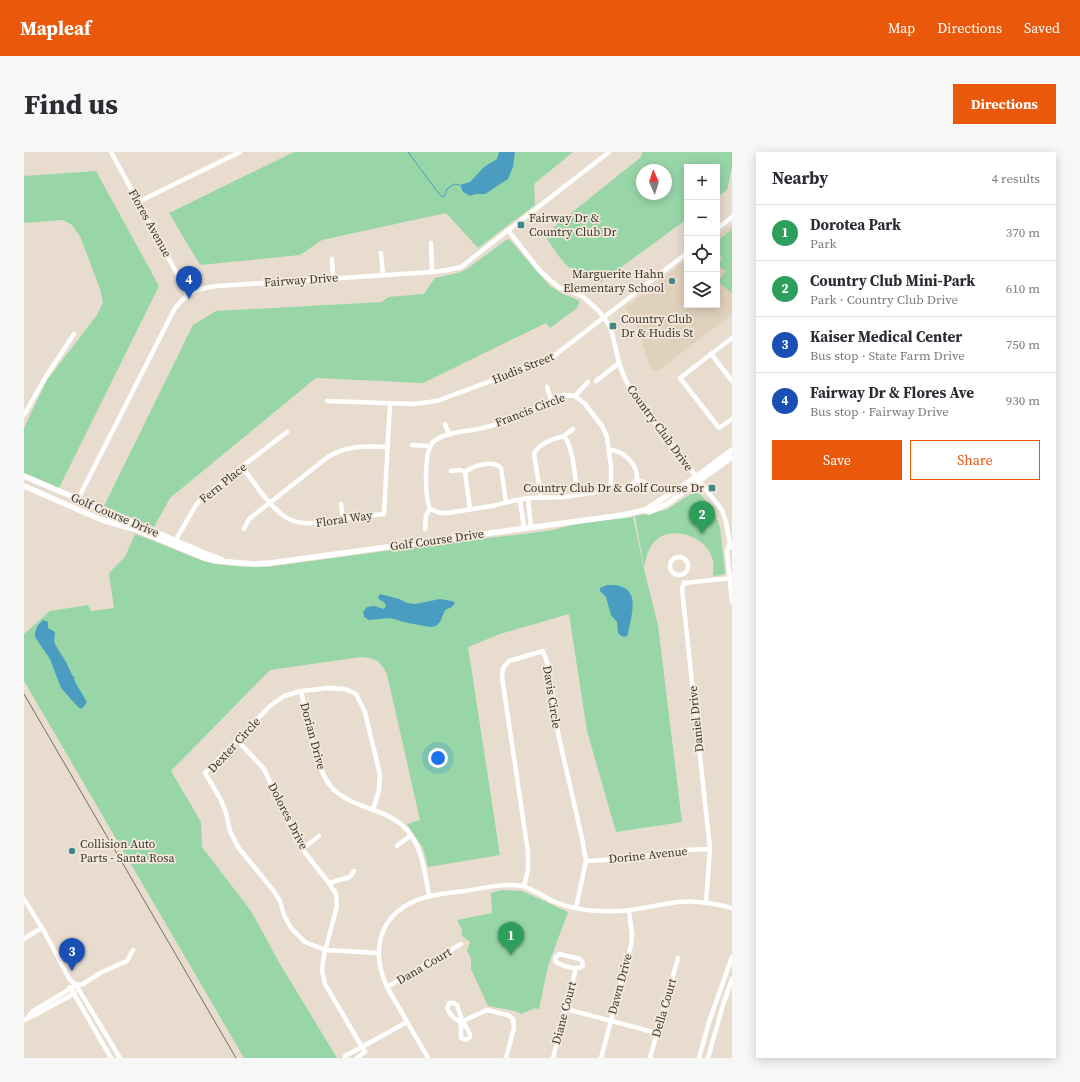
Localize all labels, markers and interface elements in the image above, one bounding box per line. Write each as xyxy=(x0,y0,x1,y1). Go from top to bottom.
text: Mapleaf xyxy=(20,15,91,41)
text: Map xyxy=(888,18,915,38)
text: Directions xyxy=(937,18,1002,38)
text: Saved xyxy=(1024,18,1060,38)
button: Directions xyxy=(953,84,1056,124)
text: Find us xyxy=(24,85,118,123)
north arrow xyxy=(636,164,672,200)
map controls xyxy=(684,164,720,308)
button: + xyxy=(684,164,720,200)
text: Nearby xyxy=(772,166,828,190)
text: 4 results xyxy=(992,170,1040,187)
street label: Flores Avenue xyxy=(125,186,175,260)
button: − xyxy=(684,200,720,236)
place label: Fairway Dr & Country Club Dr xyxy=(529,210,617,240)
text: Dorotea Park xyxy=(810,214,901,235)
marker: Fairway Dr & Country Club Dr xyxy=(516,220,526,230)
text: 1 xyxy=(781,224,789,241)
text: 370 m xyxy=(1006,224,1040,241)
text: Park xyxy=(810,235,837,252)
button: locate xyxy=(684,236,720,272)
pin: 4 xyxy=(176,266,202,299)
place label: Marguerite Hahn Elementary School xyxy=(563,266,664,296)
street label: Fairway Drive xyxy=(263,269,339,291)
text: Country Club Mini-Park xyxy=(810,270,975,291)
button: layers xyxy=(684,272,720,308)
marker: Marguerite Hahn Elementary School xyxy=(667,276,677,286)
text: 2 xyxy=(781,280,789,297)
text: 610 m xyxy=(1006,280,1040,297)
text: Park · Country Club Drive xyxy=(810,291,958,308)
place label: Country Club Dr & Hudis St xyxy=(621,311,693,341)
marker: Country Club Dr & Hudis St xyxy=(608,321,618,331)
text: Kaiser Medical Center xyxy=(810,326,962,347)
text: 3 xyxy=(781,336,789,353)
text: 750 m xyxy=(1006,336,1040,353)
text: Bus stop · State Farm Drive xyxy=(810,347,965,364)
street label: Hudis Street xyxy=(490,348,556,388)
street label: Country Club Drive xyxy=(623,382,697,474)
text: Fairway Dr & Flores Ave xyxy=(810,382,974,403)
street label: Francis Circle xyxy=(493,389,567,431)
text: 4 xyxy=(781,392,789,409)
text: 930 m xyxy=(1006,392,1040,409)
text: Bus stop · Fairway Drive xyxy=(810,403,949,420)
button: Save xyxy=(772,440,902,480)
button: Share xyxy=(910,440,1040,480)
street label: Fern Place xyxy=(196,459,250,507)
place label: Country Club Dr & Golf Course Dr xyxy=(523,480,704,496)
marker: Country Club Dr & Golf Course Dr xyxy=(707,483,717,493)
street label: Golf Course Drive xyxy=(68,489,162,541)
pin: 2 xyxy=(689,501,715,534)
street label: Floral Way xyxy=(315,507,374,531)
street label: Golf Course Drive xyxy=(389,526,485,554)
street label: Davis Circle xyxy=(539,664,565,730)
street label: Daniel Drive xyxy=(685,685,707,753)
street label: Dorian Drive xyxy=(296,701,330,771)
street label: Dexter Circle xyxy=(204,714,264,776)
your location xyxy=(428,748,448,768)
street label: Dolores Drive xyxy=(264,780,312,852)
place label: Collision Auto Parts - Santa Rosa xyxy=(80,836,176,866)
street label: Dorine Avenue xyxy=(608,843,688,867)
marker: Collision Auto Parts - Santa Rosa xyxy=(67,846,77,856)
pin: 1 xyxy=(498,922,524,955)
pin: 3 xyxy=(59,938,85,971)
street label: Dana Court xyxy=(394,944,454,988)
street label: Dawn Drive xyxy=(604,952,636,1016)
street label: Della Court xyxy=(648,977,680,1039)
street label: Diane Court xyxy=(548,980,580,1046)

